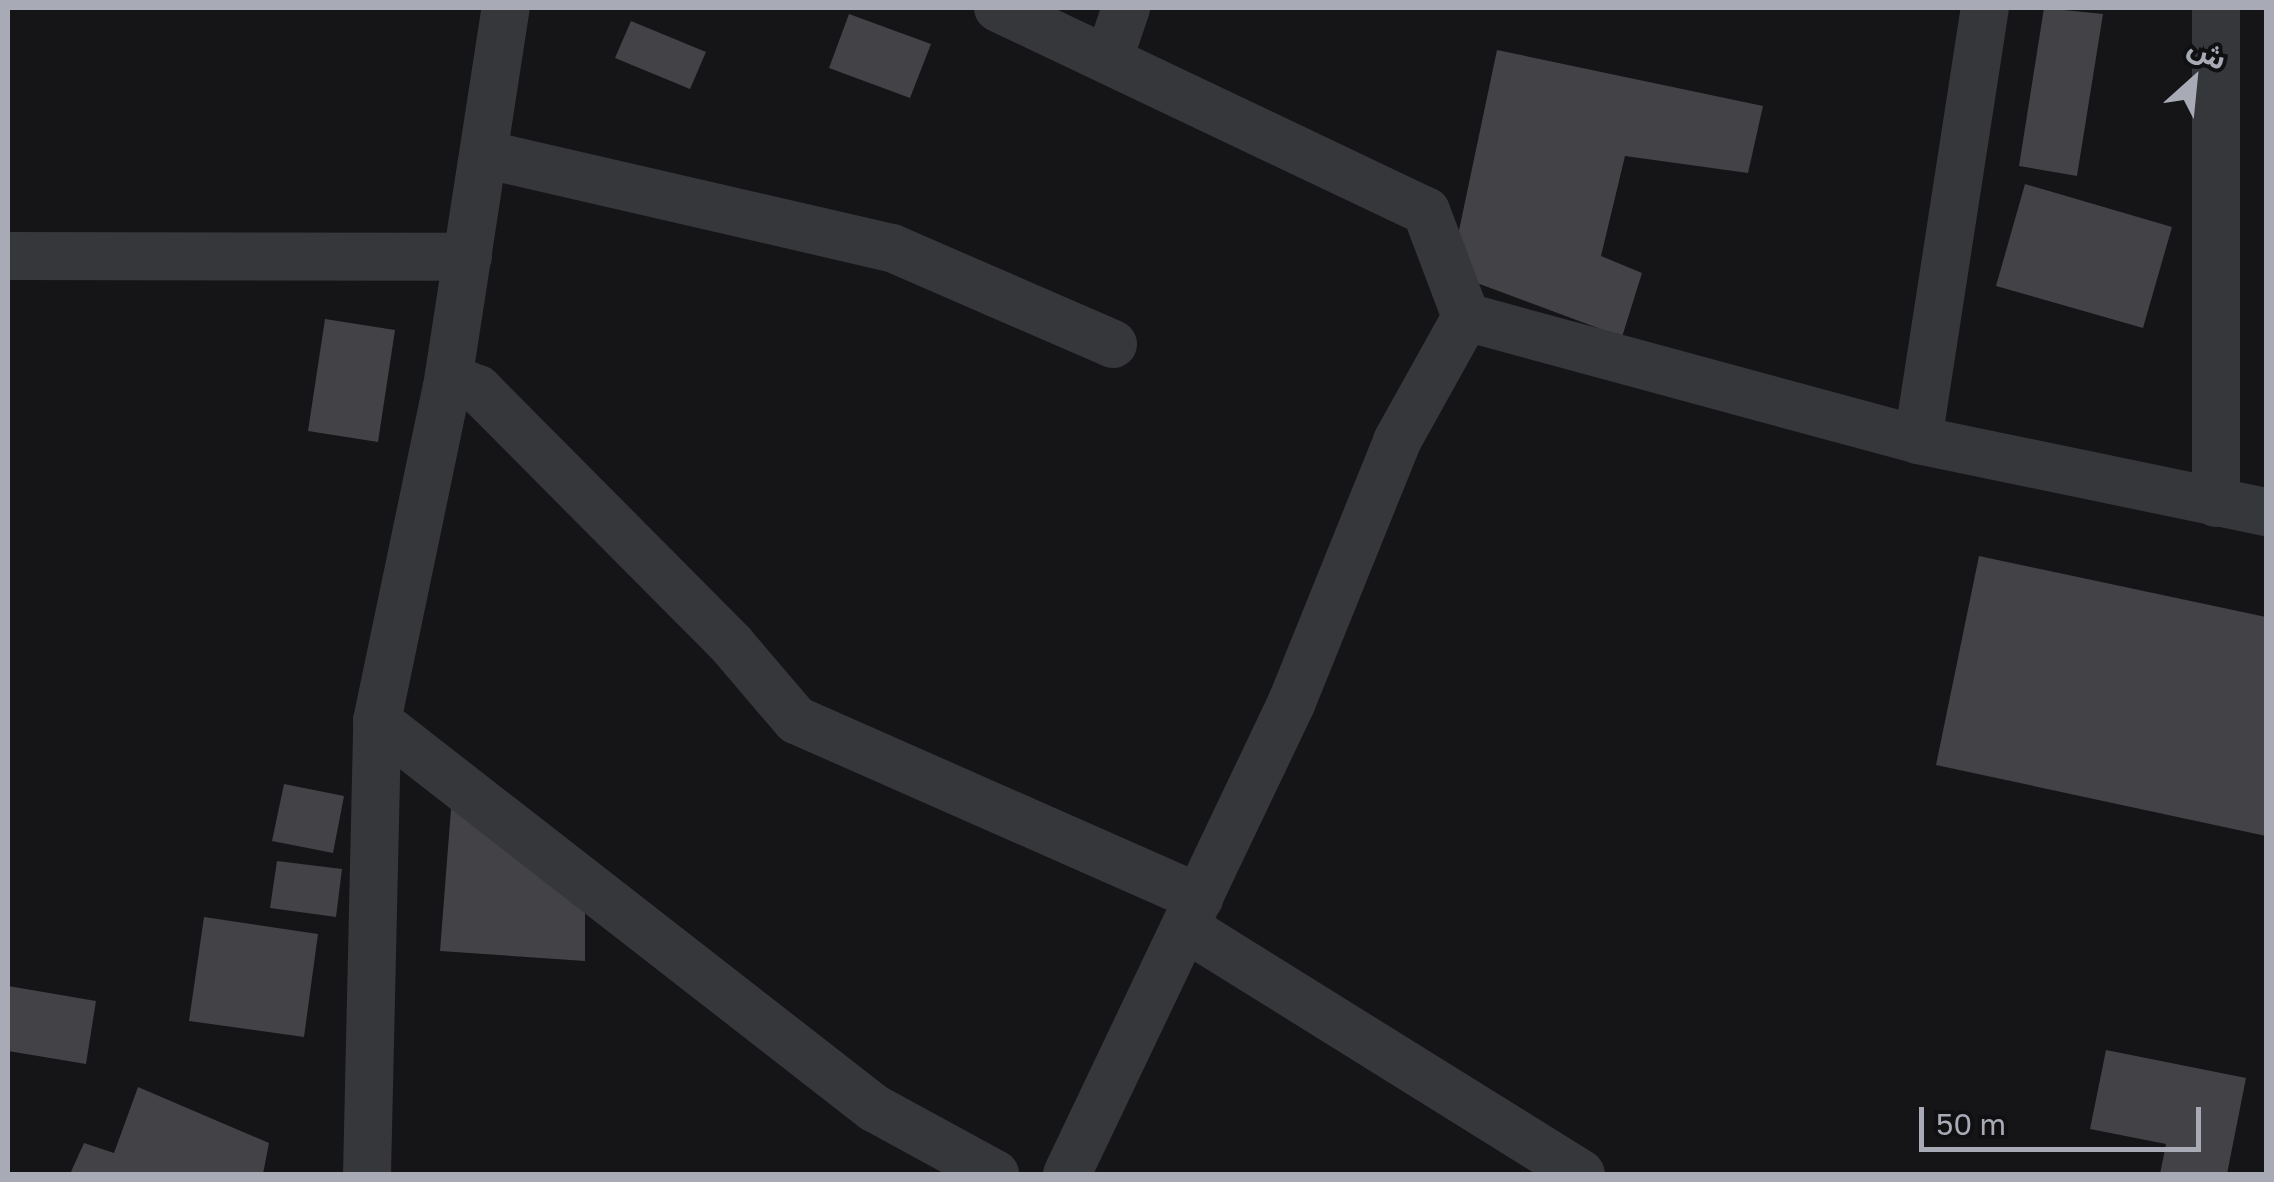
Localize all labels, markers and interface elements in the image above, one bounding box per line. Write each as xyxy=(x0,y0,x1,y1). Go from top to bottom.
text: ش xyxy=(2183,29,2232,76)
north arrow xyxy=(2144,30,2244,130)
scale bar xyxy=(1924,1087,2206,1149)
text: 50 m xyxy=(1936,1106,2006,1142)

